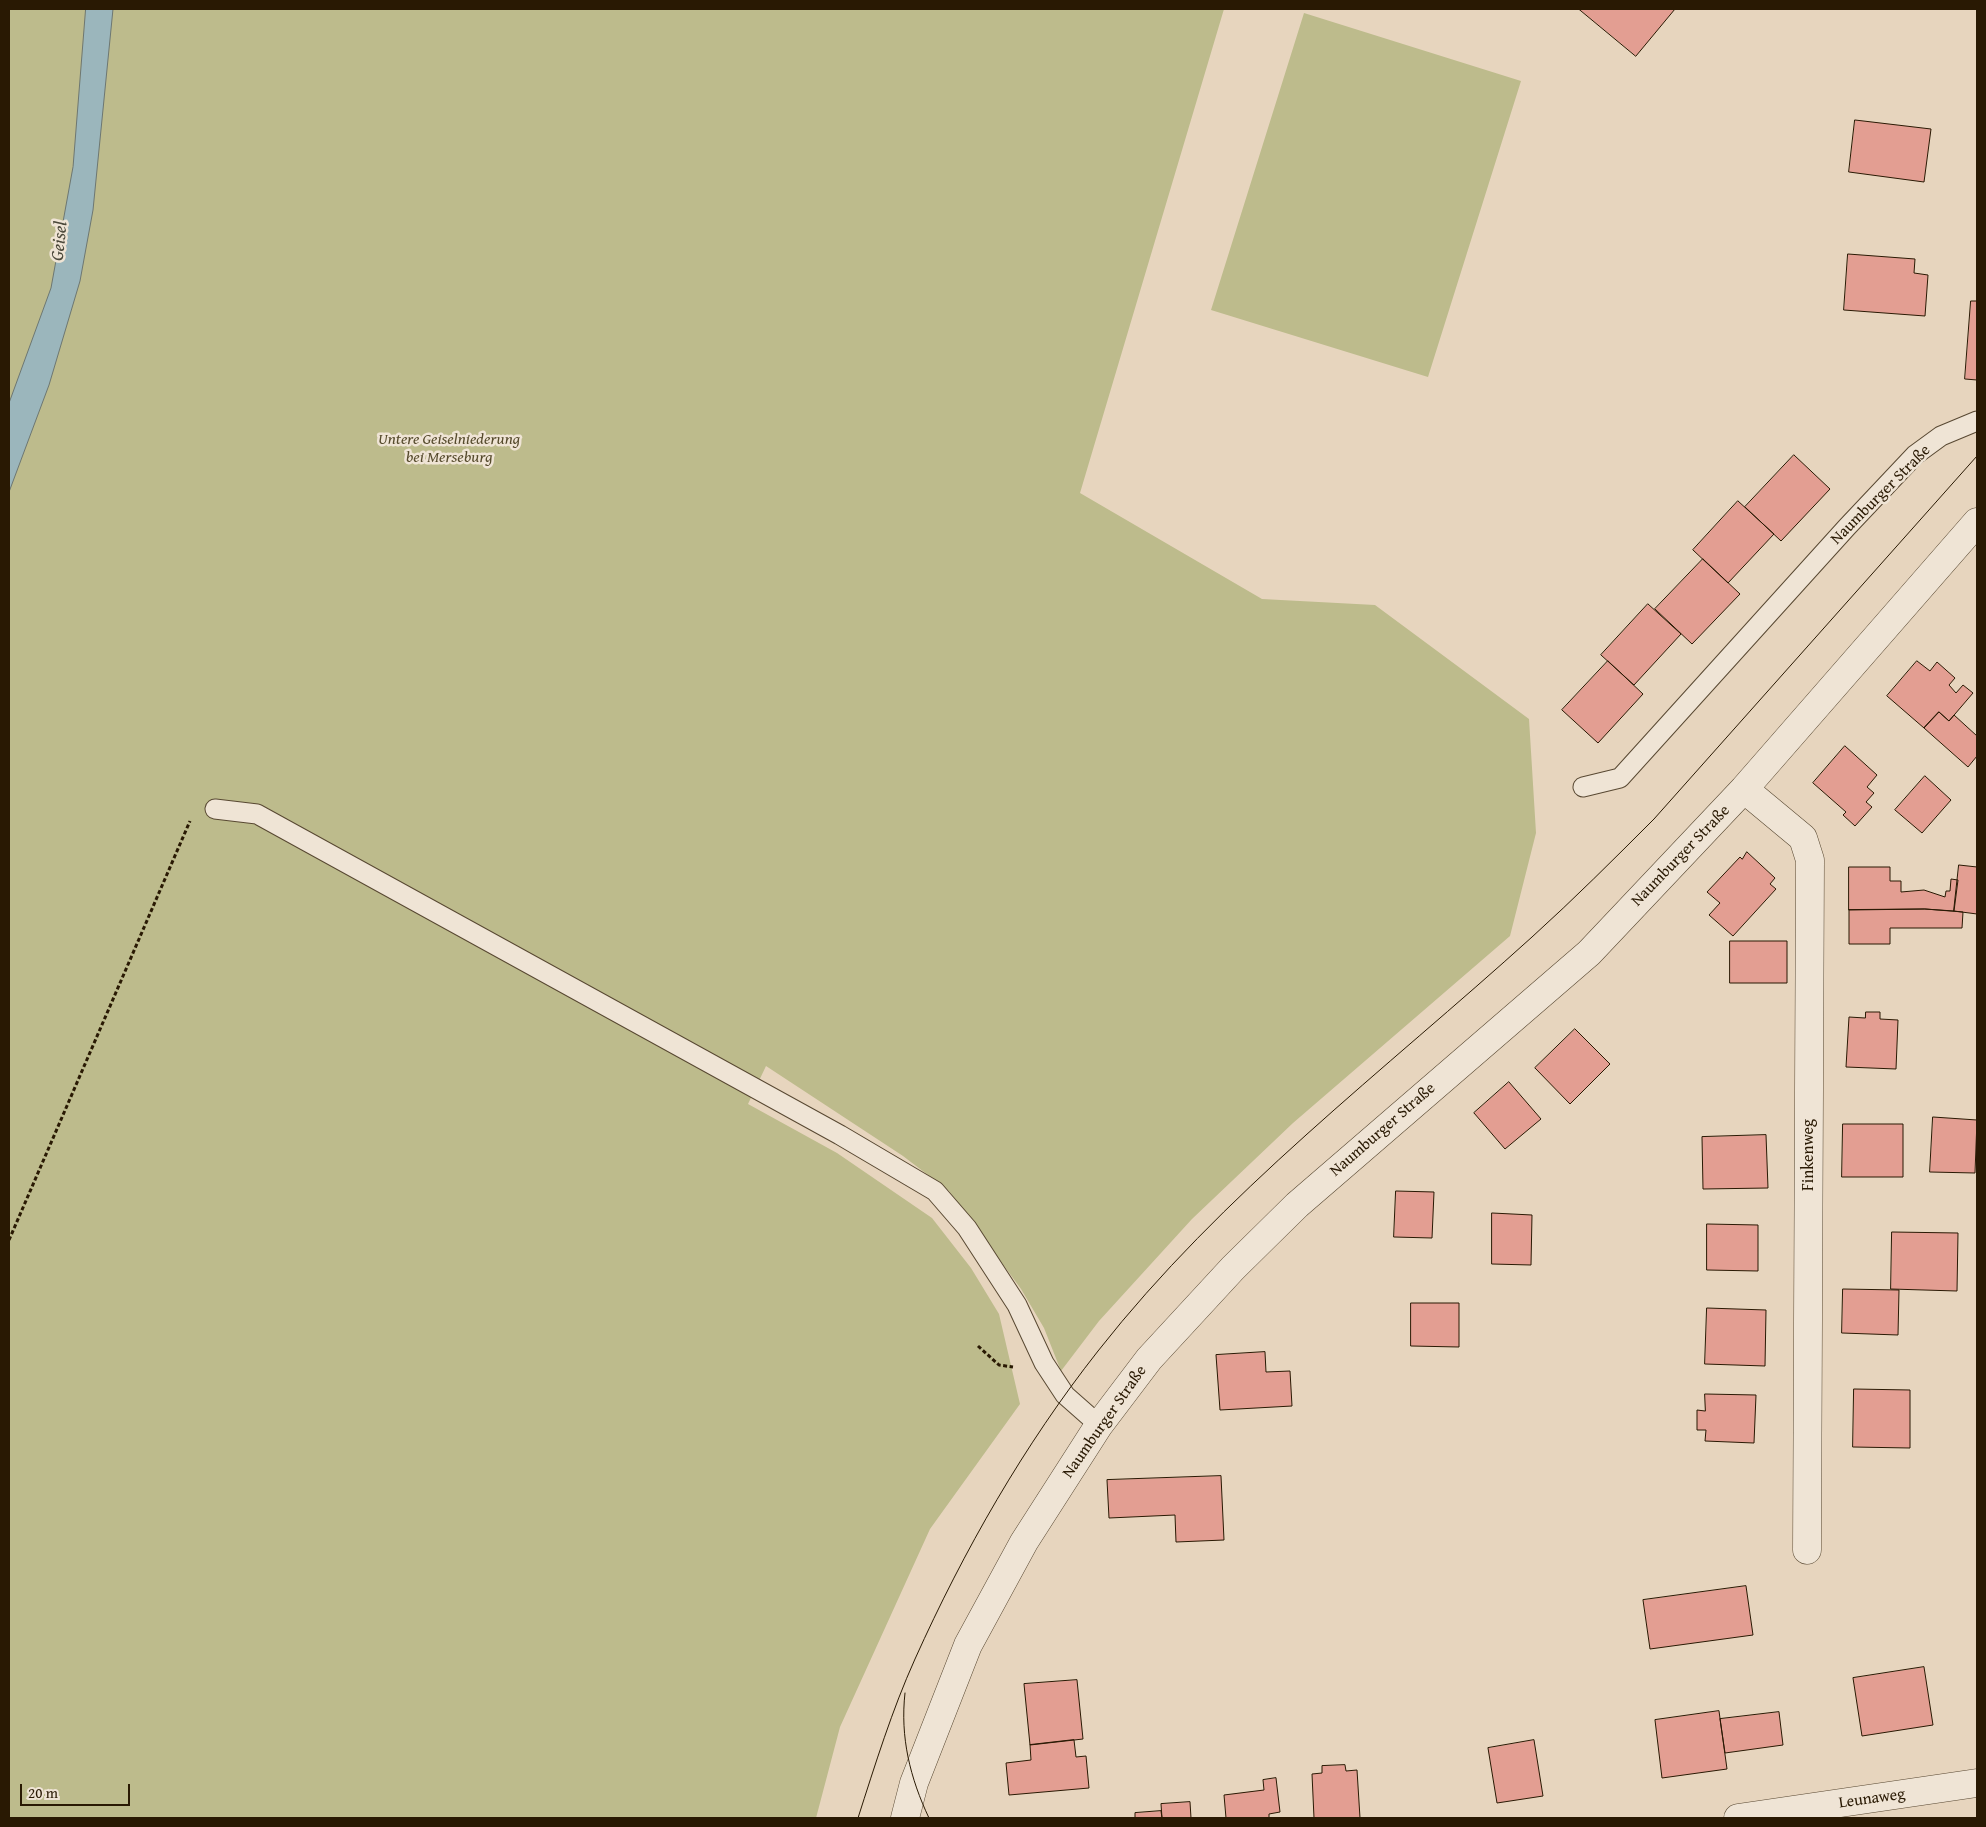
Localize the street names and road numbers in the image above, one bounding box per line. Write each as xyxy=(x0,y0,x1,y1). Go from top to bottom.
street label: Naumburger Straße xyxy=(1827,441,1935,549)
street label: Naumburger Straße xyxy=(1628,801,1734,911)
street label: Naumburger Straße xyxy=(1326,1079,1440,1181)
street label: Finkenweg xyxy=(1799,1119,1819,1191)
street label: Naumburger Straße xyxy=(1059,1362,1151,1482)
street label: Leunaweg xyxy=(1838,1785,1906,1813)

